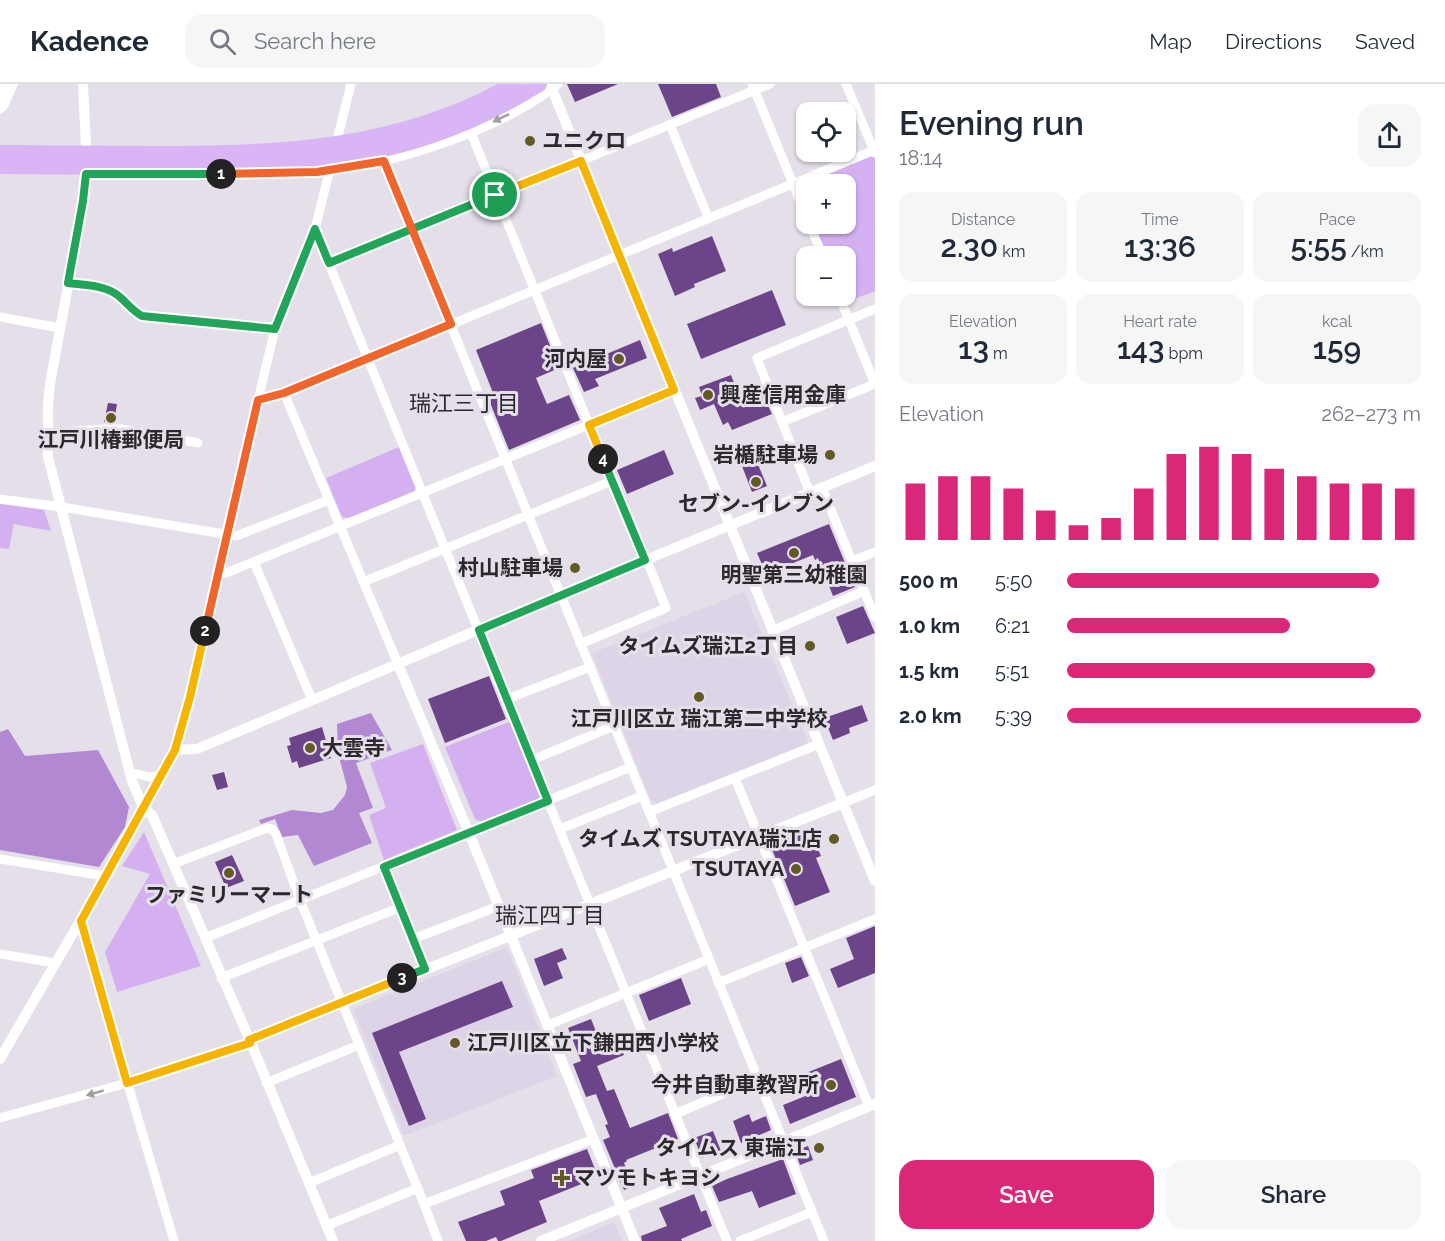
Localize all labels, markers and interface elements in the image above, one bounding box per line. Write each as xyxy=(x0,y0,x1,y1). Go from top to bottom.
search box xyxy=(185,14,605,68)
text: Kadence xyxy=(30,25,149,58)
icon: search xyxy=(206,25,239,58)
text: Search here xyxy=(254,28,376,54)
text: Map xyxy=(1149,29,1192,54)
text: Directions xyxy=(1225,29,1322,54)
text: Saved xyxy=(1355,29,1415,54)
map controls xyxy=(796,102,856,306)
button: locate xyxy=(796,102,856,162)
text: Evening run xyxy=(899,104,1084,143)
button: share xyxy=(1358,104,1421,167)
one-way arrow xyxy=(492,114,509,123)
place label: ユニクロ xyxy=(542,128,626,153)
marker: ユニクロ xyxy=(523,134,537,148)
text: 18:14 xyxy=(899,146,943,170)
pin: 1 xyxy=(206,159,236,189)
text: 1 xyxy=(217,164,225,183)
pin xyxy=(469,169,520,220)
button: + xyxy=(796,174,856,234)
icon: arrive xyxy=(478,178,511,211)
text: Distance xyxy=(951,210,1015,229)
text: Time xyxy=(1141,210,1179,229)
text: Pace xyxy=(1319,210,1355,229)
text: 2.30 xyxy=(940,229,998,264)
text: 13:36 xyxy=(1124,229,1196,264)
text: 5:55 xyxy=(1290,229,1347,264)
text: km xyxy=(998,242,1026,261)
text: /km xyxy=(1347,242,1384,261)
button: − xyxy=(796,246,856,306)
text: Elevation xyxy=(949,312,1017,331)
text: Heart rate xyxy=(1123,312,1197,331)
text: kcal xyxy=(1322,312,1352,331)
text: 13 xyxy=(958,331,989,366)
text: 143 xyxy=(1117,331,1165,366)
text: 159 xyxy=(1313,331,1361,366)
text: m xyxy=(989,344,1008,363)
text: bpm xyxy=(1165,344,1203,363)
place label: 河内屋 xyxy=(544,346,607,371)
marker: 河内屋 xyxy=(612,352,626,366)
place label: 興産信用金庫 xyxy=(720,382,846,407)
marker: 興産信用金庫 xyxy=(701,388,715,402)
district label: 瑞江三丁目 xyxy=(409,390,519,416)
text: Elevation xyxy=(899,402,984,426)
text: 262–273 m xyxy=(1321,402,1421,426)
marker: 江戸川椿郵便局 xyxy=(104,411,118,425)
place label: 江戸川椿郵便局 xyxy=(38,427,185,452)
place label: 岩楯駐車場 xyxy=(713,442,818,467)
pin: 4 xyxy=(588,444,618,474)
marker: 岩楯駐車場 xyxy=(823,448,837,462)
text: 4 xyxy=(598,449,608,468)
marker: セブン-イレブン xyxy=(749,475,763,489)
place label: セブン-イレブン xyxy=(678,491,834,516)
marker: 明聖第三幼稚園 xyxy=(787,546,801,560)
place label: 村山駐車場 xyxy=(458,555,563,580)
marker: 村山駐車場 xyxy=(568,561,582,575)
place label: 明聖第三幼稚園 xyxy=(721,562,868,587)
text: 500 m xyxy=(899,569,958,593)
text: 5:50 xyxy=(995,569,1033,593)
text: 1.0 km xyxy=(899,614,960,638)
text: 6:21 xyxy=(995,614,1030,638)
pin: 2 xyxy=(190,616,220,646)
text: 2 xyxy=(200,621,210,640)
place label: タイムズ瑞江2丁目 xyxy=(619,633,798,658)
marker: タイムズ瑞江2丁目 xyxy=(803,639,817,653)
text: 1.5 km xyxy=(899,659,959,683)
text: 5:51 xyxy=(995,659,1029,683)
marker: 江戸川区立 瑞江第二中学校 xyxy=(692,690,706,704)
text: 2.0 km xyxy=(899,704,962,728)
text: 5:39 xyxy=(995,704,1032,728)
place label: 江戸川区立 瑞江第二中学校 xyxy=(570,706,828,731)
place label: 大雲寺 xyxy=(322,735,385,760)
marker: 大雲寺 xyxy=(303,741,317,755)
place label: タイムズ TSUTAYA瑞江店 xyxy=(578,826,822,851)
marker: タイムズ TSUTAYA瑞江店 xyxy=(827,832,841,846)
place label: TSUTAYA xyxy=(692,856,785,881)
marker: TSUTAYA xyxy=(789,862,803,876)
marker: ファミリーマート xyxy=(222,866,236,880)
place label: ファミリーマート xyxy=(145,882,313,907)
district label: 瑞江四丁目 xyxy=(495,902,605,928)
pin: 3 xyxy=(387,963,417,993)
text: 3 xyxy=(398,968,406,987)
place label: 江戸川区立下鎌田西小学校 xyxy=(467,1030,719,1055)
marker: 江戸川区立下鎌田西小学校 xyxy=(448,1036,462,1050)
place label: 今井自動車教習所 xyxy=(651,1072,819,1097)
marker: 今井自動車教習所 xyxy=(824,1078,838,1092)
one-way arrow xyxy=(86,1088,104,1098)
place label: タイムス 東瑞江 xyxy=(655,1135,807,1160)
marker: タイムス 東瑞江 xyxy=(812,1141,826,1155)
button: Save xyxy=(899,1160,1154,1229)
button: Share xyxy=(1166,1160,1421,1229)
place label: マツモトキヨシ xyxy=(574,1165,721,1190)
marker: マツモトキヨシ xyxy=(555,1171,569,1185)

